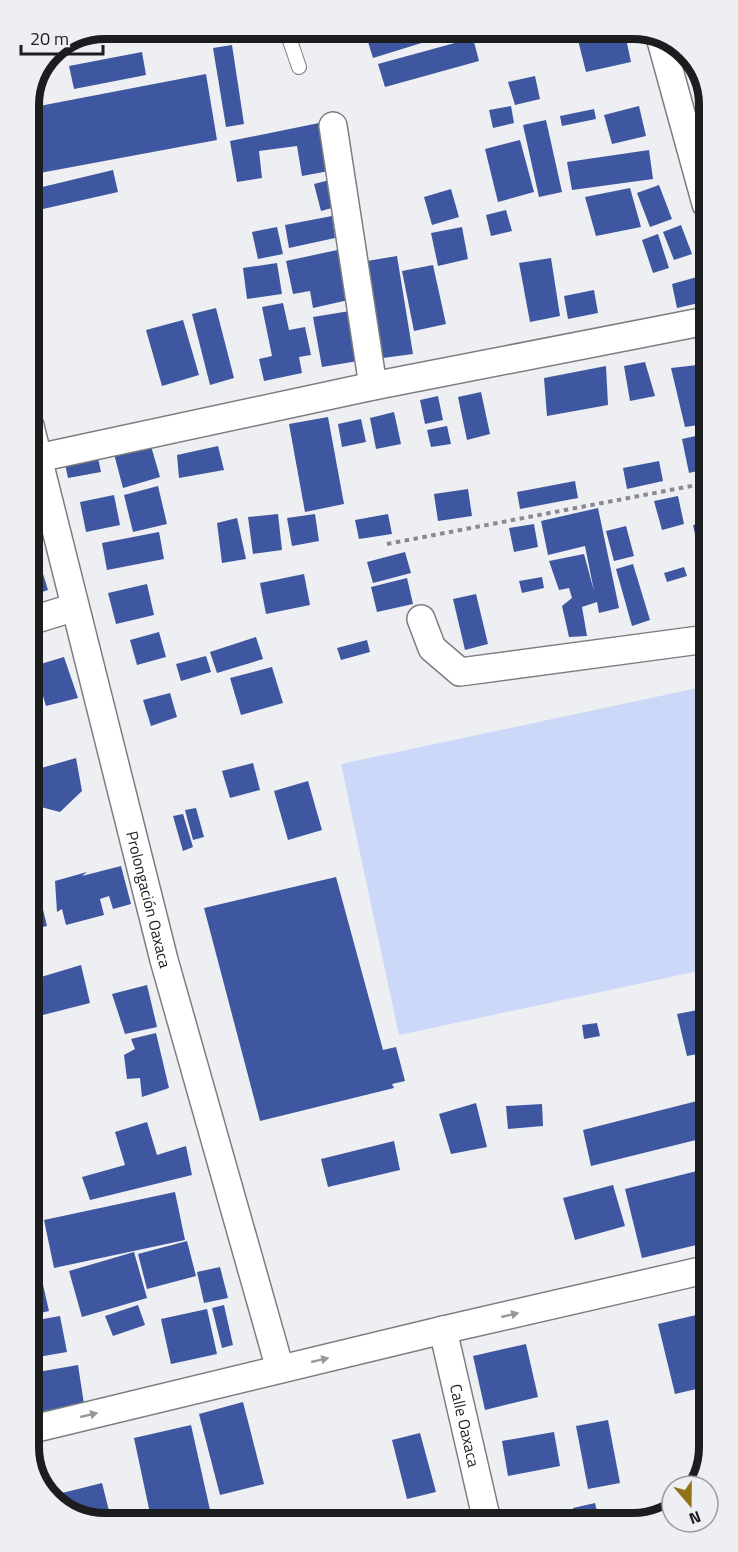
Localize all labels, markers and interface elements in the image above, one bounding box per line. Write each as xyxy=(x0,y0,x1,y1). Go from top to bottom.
scale bar xyxy=(21,18,104,56)
text: 20 m xyxy=(30,25,69,52)
street label: Prolongación Oaxaca xyxy=(120,828,178,971)
one-way arrow xyxy=(500,1309,519,1319)
one-way arrow xyxy=(311,1354,329,1364)
street label: Calle Oaxaca xyxy=(444,1382,486,1469)
one-way arrow xyxy=(80,1409,99,1419)
north arrow xyxy=(660,1474,720,1534)
text: N xyxy=(686,1505,704,1531)

